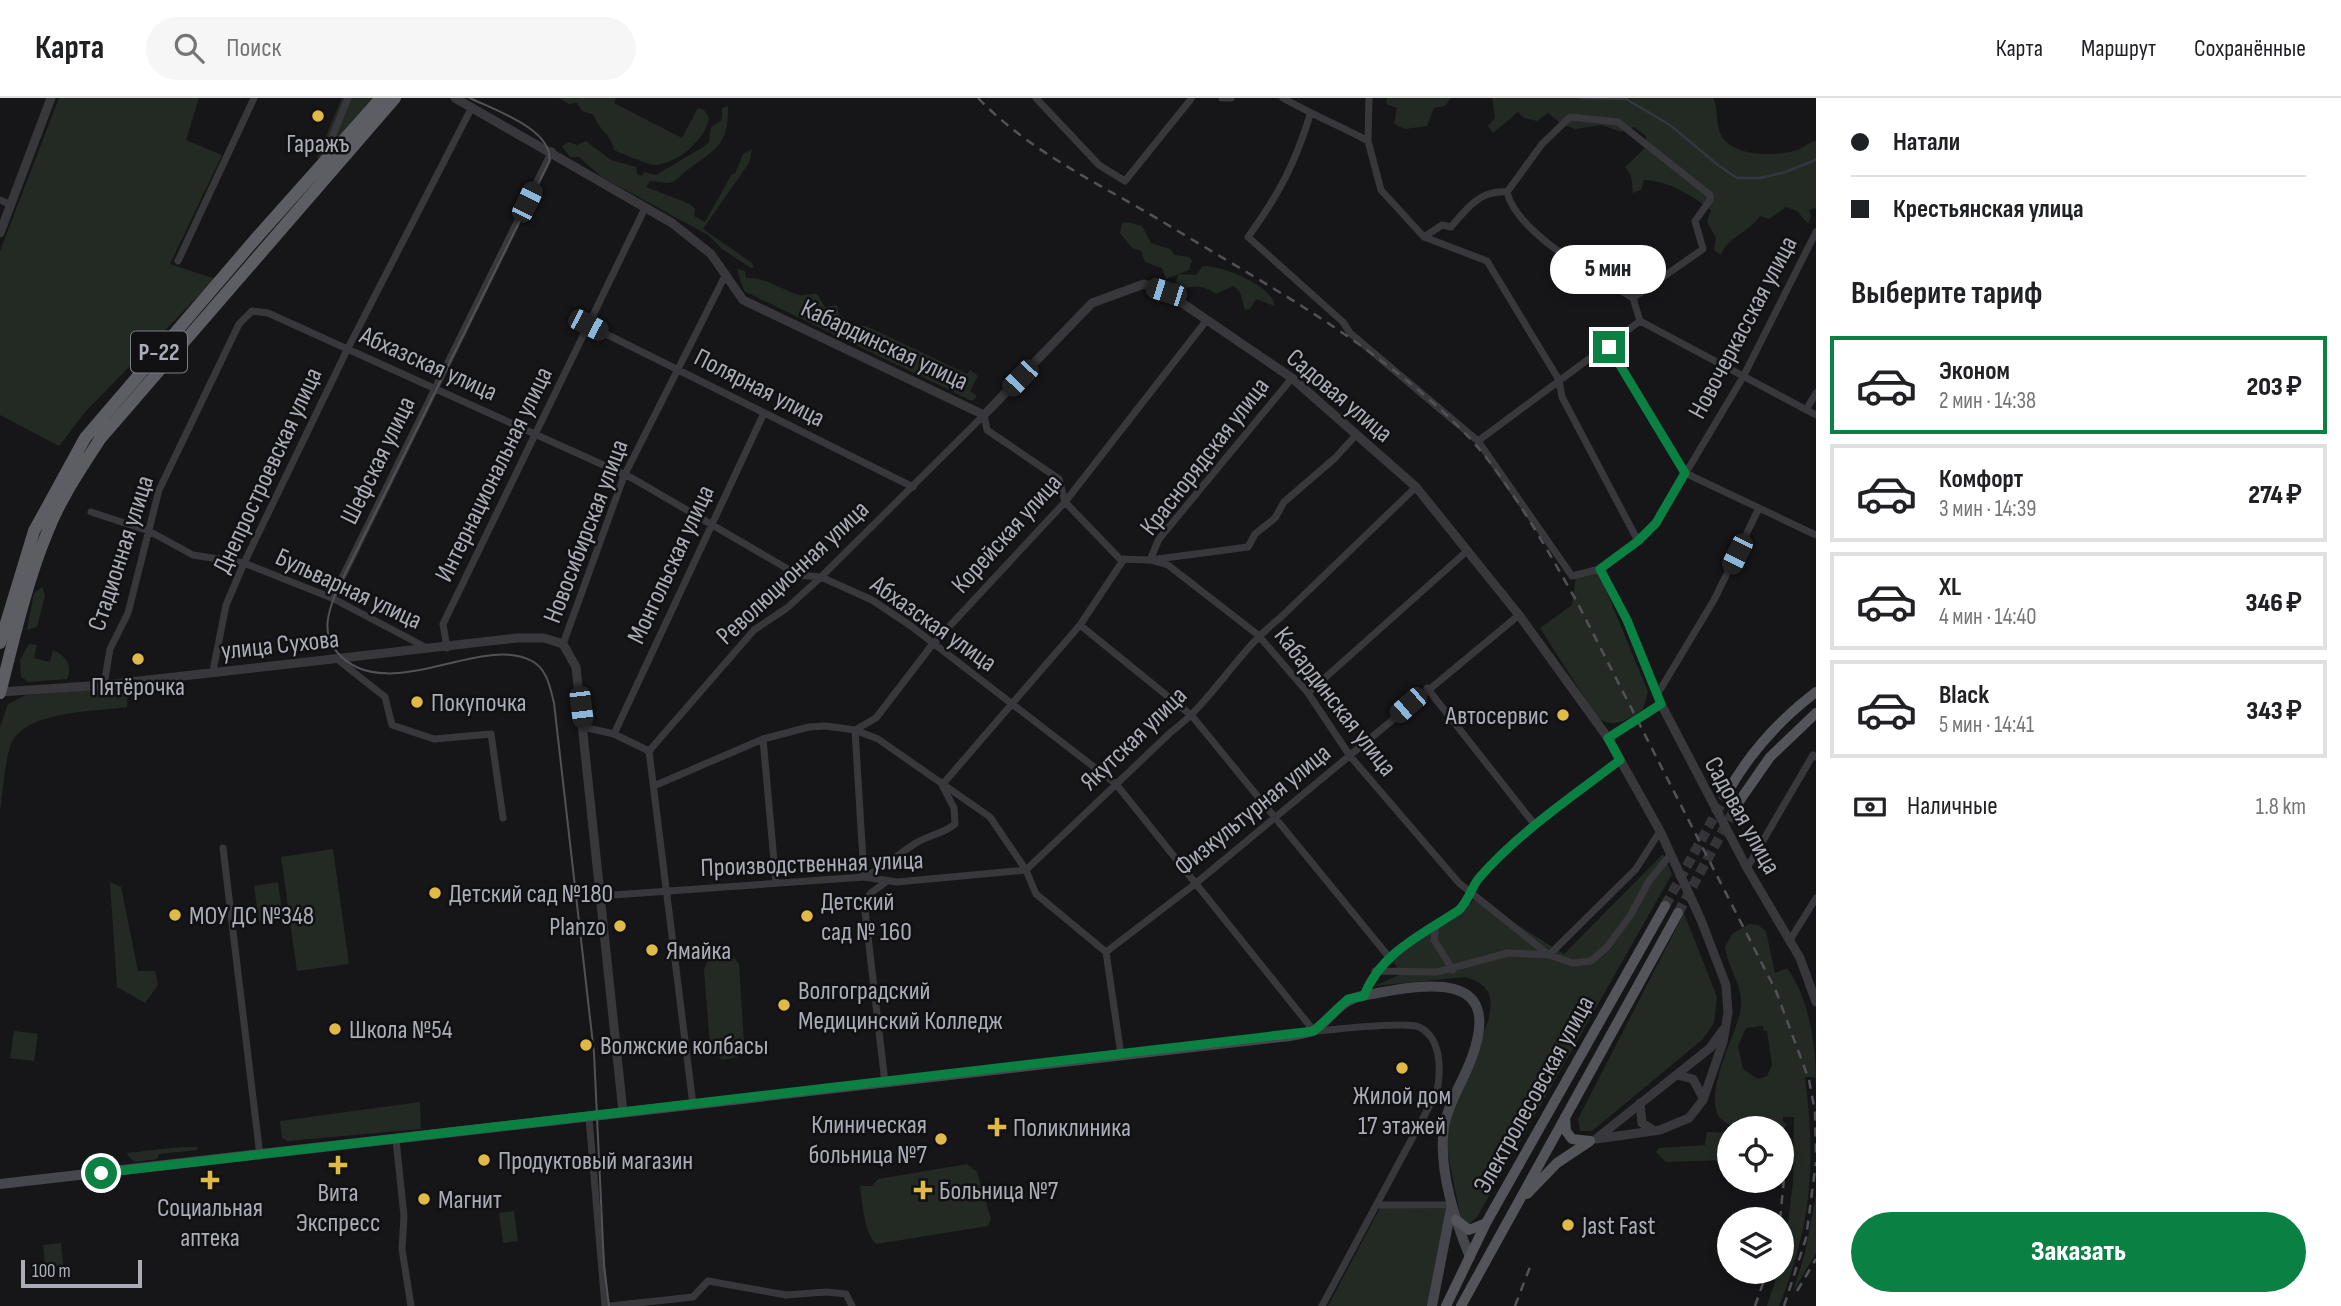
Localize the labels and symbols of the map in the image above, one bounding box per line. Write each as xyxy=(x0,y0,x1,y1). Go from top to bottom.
marker: Гаражъ xyxy=(310,108,326,124)
place label: Гаражъ xyxy=(286,129,350,160)
car xyxy=(509,179,546,225)
street label: Новочеркасская улица xyxy=(1682,231,1804,424)
callout: 5 мин xyxy=(1551,246,1667,294)
car xyxy=(1143,276,1190,308)
street label: Кабардинская улица xyxy=(796,293,973,398)
car xyxy=(565,306,612,344)
street label: Абхазская улица xyxy=(354,320,502,408)
road number: Р-22 xyxy=(131,331,187,372)
route end xyxy=(1593,331,1625,363)
street label: Полярная улица xyxy=(689,342,830,434)
street label: Садовая улица xyxy=(1280,343,1399,450)
car xyxy=(998,356,1043,400)
street label: Интернациональная улица xyxy=(429,362,560,587)
street label: Днепростроевская улица xyxy=(207,363,330,578)
street label: Краснорядская улица xyxy=(1134,372,1276,542)
street label: Шефская улица xyxy=(334,392,423,530)
street label: Новосибирская улица xyxy=(537,435,636,628)
street label: Корейская улица xyxy=(945,468,1069,600)
street label: Стадионная улица xyxy=(82,472,161,635)
street label: Монгольская улица xyxy=(621,480,722,649)
street label: Революционная улица xyxy=(710,494,876,652)
car xyxy=(1719,531,1756,577)
street label: Бульварная улица xyxy=(270,542,426,637)
street label: Абхазская улица xyxy=(863,569,1002,679)
street label: Кабардинская улица xyxy=(1267,621,1403,783)
street label: улица Сухова xyxy=(220,624,341,667)
marker: Пятёрочка xyxy=(130,651,146,667)
place label: Пятёрочка xyxy=(91,672,185,703)
street label: Якутская улица xyxy=(1074,681,1194,798)
car xyxy=(1386,683,1431,727)
car xyxy=(569,685,594,729)
place label: Покупочка xyxy=(431,688,527,719)
marker: Покупочка xyxy=(409,694,425,710)
place label: Автосервис xyxy=(1445,701,1549,732)
marker: Автосервис xyxy=(1555,707,1571,723)
street label: Физкультурная улица xyxy=(1169,738,1337,883)
street label: Садовая улица xyxy=(1697,752,1787,880)
street label: Производственная улица xyxy=(700,845,924,884)
place label: Детский сад №180 xyxy=(449,879,613,910)
marker: Детский сад №180 xyxy=(427,885,443,901)
place label: Детский сад № 160 xyxy=(821,887,912,948)
place label: МОУ ДС №348 xyxy=(189,901,314,932)
marker: МОУ ДС №348 xyxy=(167,907,183,923)
marker: Детский сад № 160 xyxy=(799,908,815,924)
place label: Planzo xyxy=(549,912,606,943)
marker: Planzo xyxy=(612,918,628,934)
place label: Ямайка xyxy=(666,936,731,967)
marker: Ямайка xyxy=(644,942,660,958)
place label: Волгоградский Медицинский Колледж xyxy=(798,976,1003,1037)
street label: Электролесовская улица xyxy=(1467,991,1601,1199)
marker: Волгоградский Медицинский Колледж xyxy=(776,997,792,1013)
place label: Школа №54 xyxy=(349,1015,453,1046)
marker: Школа №54 xyxy=(327,1021,343,1037)
place label: Волжские колбасы xyxy=(600,1031,768,1062)
marker: Волжские колбасы xyxy=(578,1037,594,1053)
marker: Жилой дом 17 этажей xyxy=(1394,1060,1410,1076)
place label: Жилой дом 17 этажей xyxy=(1353,1081,1451,1142)
place label: Клиническая больница №7 xyxy=(809,1110,928,1171)
place label: Поликлиника xyxy=(1013,1113,1131,1144)
marker: Поликлиника xyxy=(987,1117,1007,1137)
marker: Клиническая больница №7 xyxy=(933,1131,949,1147)
place label: Продуктовый магазин xyxy=(498,1146,693,1177)
marker: Продуктовый магазин xyxy=(476,1152,492,1168)
route start xyxy=(85,1157,117,1189)
marker: Вита Экспресс xyxy=(330,1157,346,1173)
marker: Социальная аптека xyxy=(202,1172,218,1188)
place label: Больница №7 xyxy=(939,1176,1059,1207)
place label: Вита Экспресс xyxy=(296,1178,380,1239)
marker: Больница №7 xyxy=(913,1180,933,1200)
place label: Магнит xyxy=(438,1185,502,1216)
marker: Магнит xyxy=(416,1191,432,1207)
place label: Социальная аптека xyxy=(157,1193,263,1254)
place label: Jast Fast xyxy=(1581,1211,1655,1242)
marker: Jast Fast xyxy=(1560,1217,1576,1233)
scale bar xyxy=(21,1257,142,1289)

